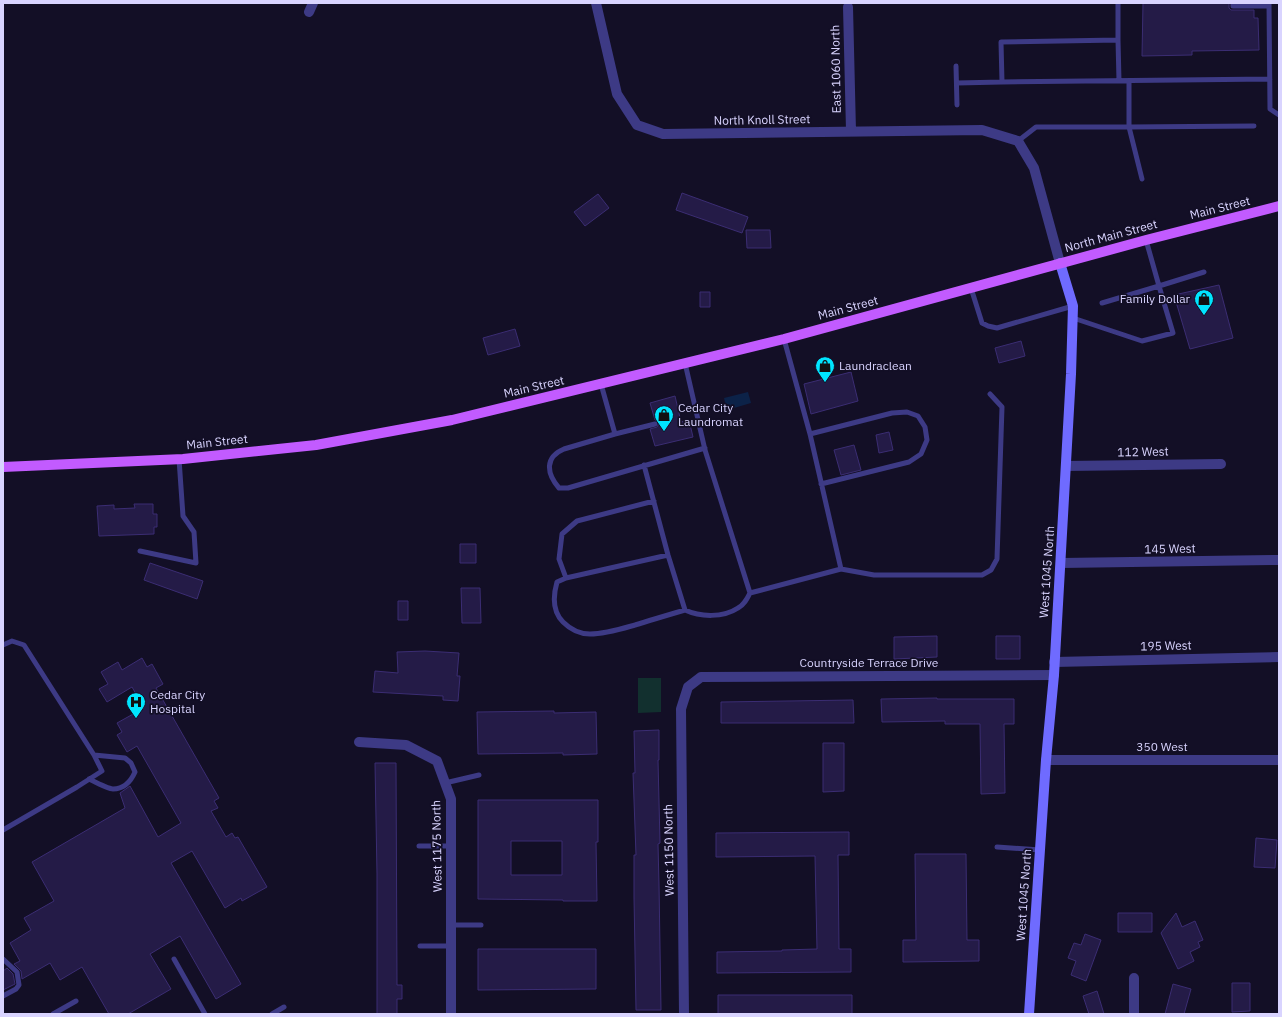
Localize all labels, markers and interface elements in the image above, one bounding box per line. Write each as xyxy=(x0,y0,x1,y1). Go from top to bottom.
street label: East 1060 North xyxy=(827,25,844,113)
street label: North Knoll Street xyxy=(713,111,810,128)
street label: Main Street xyxy=(1188,193,1252,222)
street label: North Main Street xyxy=(1063,216,1159,255)
shop icon: Family Dollar xyxy=(1193,288,1215,316)
place label: Family Dollar xyxy=(1120,291,1191,306)
street label: Main Street xyxy=(816,292,880,323)
shop icon: Laundraclean xyxy=(814,355,836,383)
place label: Laundraclean xyxy=(839,358,912,373)
street label: Main Street xyxy=(502,372,566,401)
place label: Cedar City Laundromat xyxy=(678,400,743,429)
shop icon: Cedar City Laundromat xyxy=(653,404,675,432)
street label: Main Street xyxy=(185,431,248,452)
street label: 112 West xyxy=(1117,444,1169,459)
street label: West 1045 North xyxy=(1036,525,1057,618)
street label: 145 West xyxy=(1144,541,1196,556)
street label: 195 West xyxy=(1140,638,1192,653)
street label: Countryside Terrace Drive xyxy=(800,655,939,670)
place label: Cedar City Hospital xyxy=(150,687,205,716)
hospital icon: Cedar City Hospital xyxy=(125,691,147,719)
street label: 350 West xyxy=(1136,739,1188,754)
street label: West 1175 North xyxy=(428,800,445,892)
street label: West 1150 North xyxy=(660,804,677,896)
street label: West 1045 North xyxy=(1013,848,1034,941)

